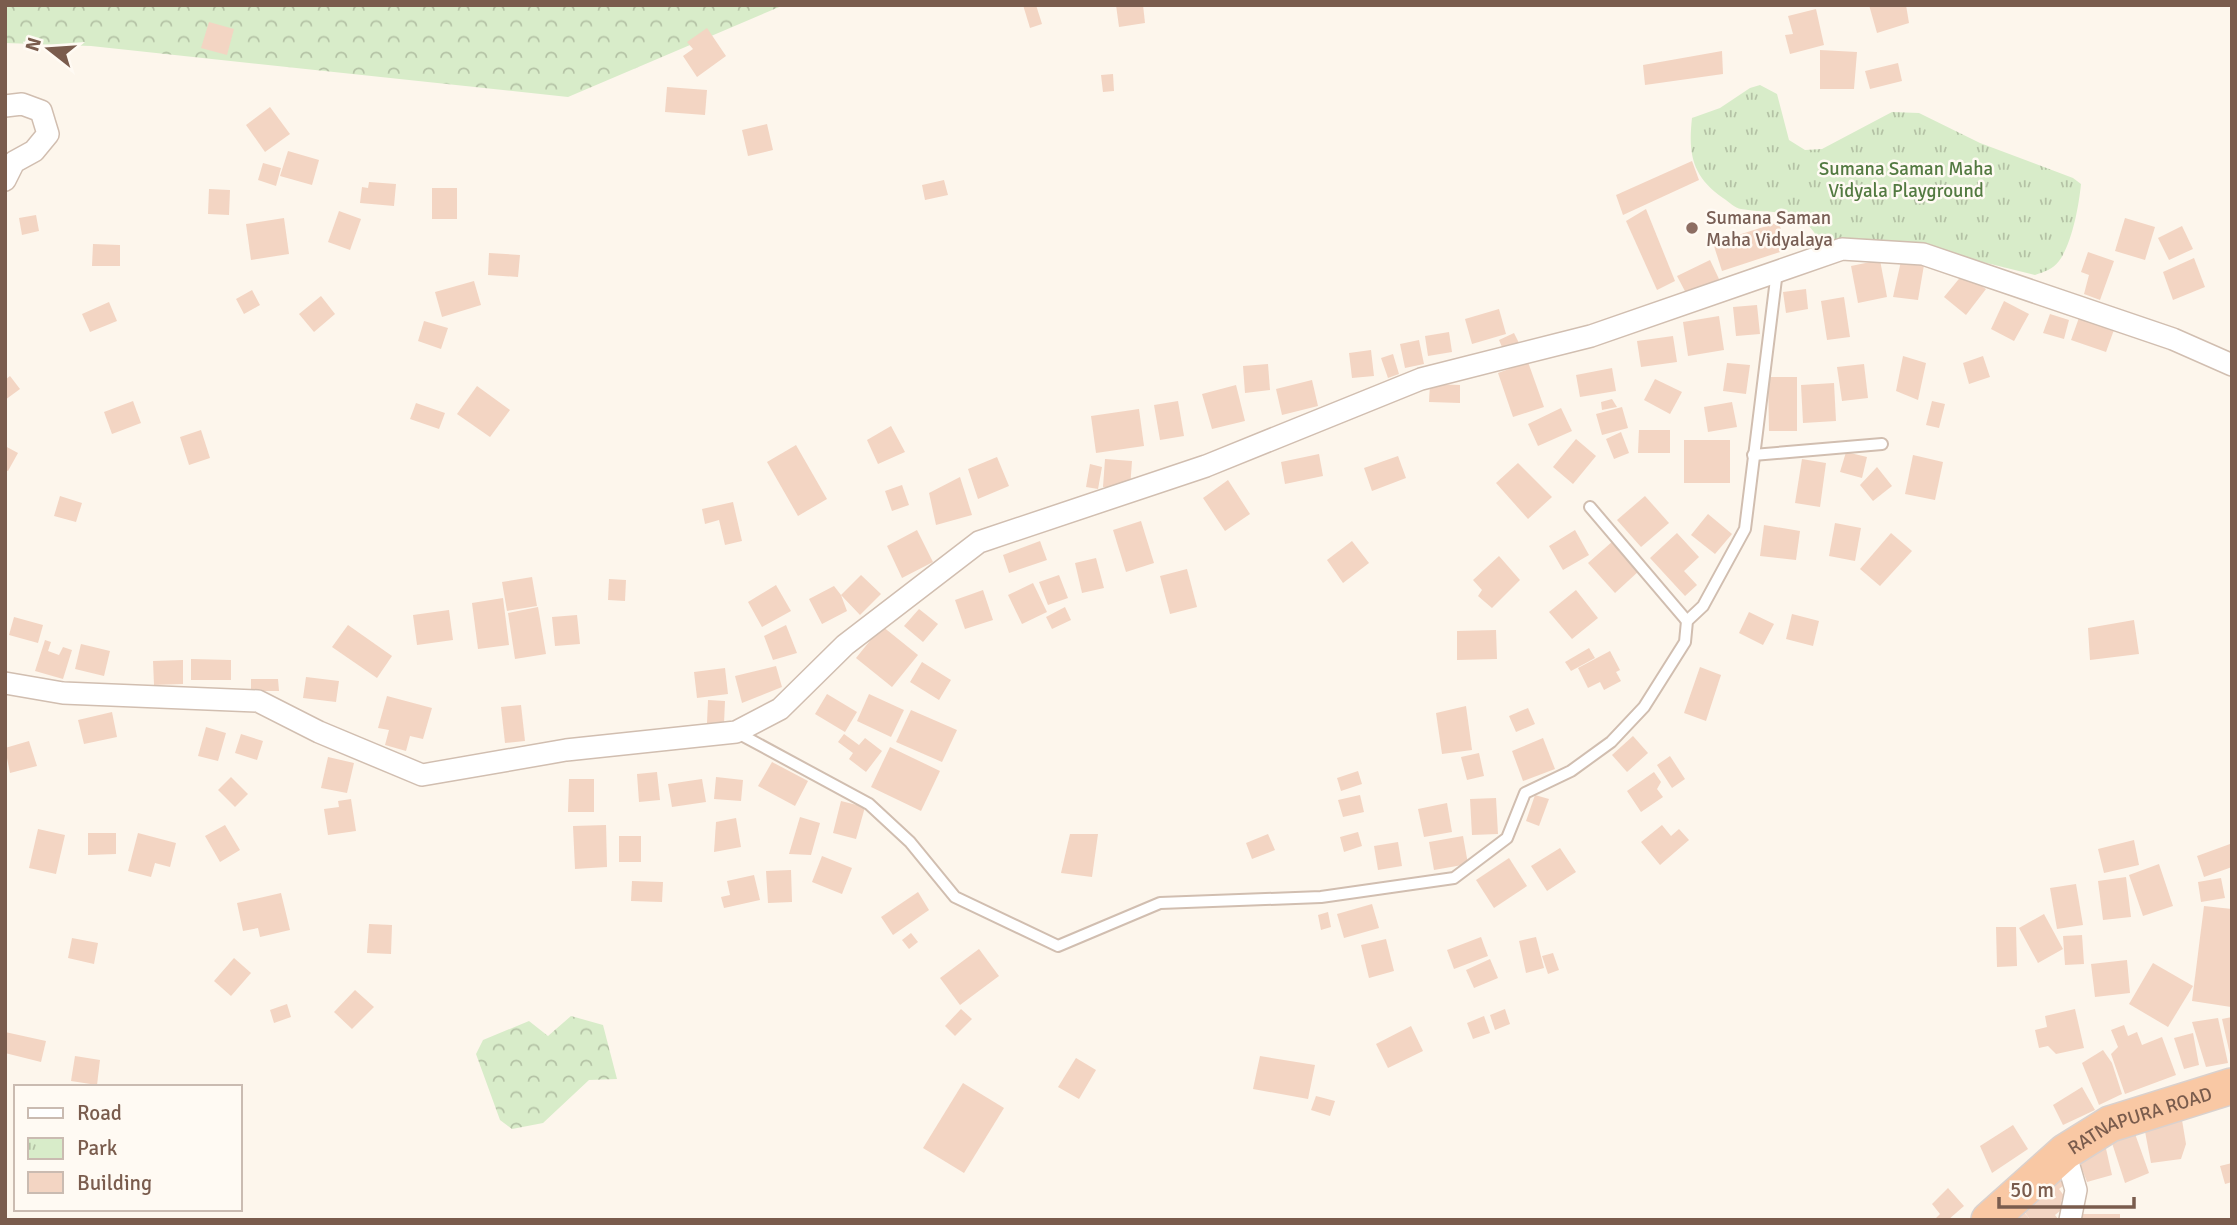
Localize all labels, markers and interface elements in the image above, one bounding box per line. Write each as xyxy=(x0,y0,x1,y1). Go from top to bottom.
north arrow xyxy=(14,14,84,84)
text: N xyxy=(20,34,47,54)
park label: Sumana Saman Maha Vidyala Playground xyxy=(1819,157,1993,203)
place label: Sumana Saman Maha Vidyalaya xyxy=(1706,206,1833,252)
marker: Sumana Saman Maha Vidyalaya xyxy=(1684,220,1700,236)
street label: RATNAPURA ROAD xyxy=(2063,1082,2215,1160)
legend xyxy=(14,1085,242,1211)
text: Road xyxy=(77,1100,122,1126)
text: Park xyxy=(77,1135,118,1161)
scale bar xyxy=(1999,1166,2134,1210)
text: Building xyxy=(77,1170,152,1196)
text: 50 m xyxy=(2010,1177,2054,1203)

